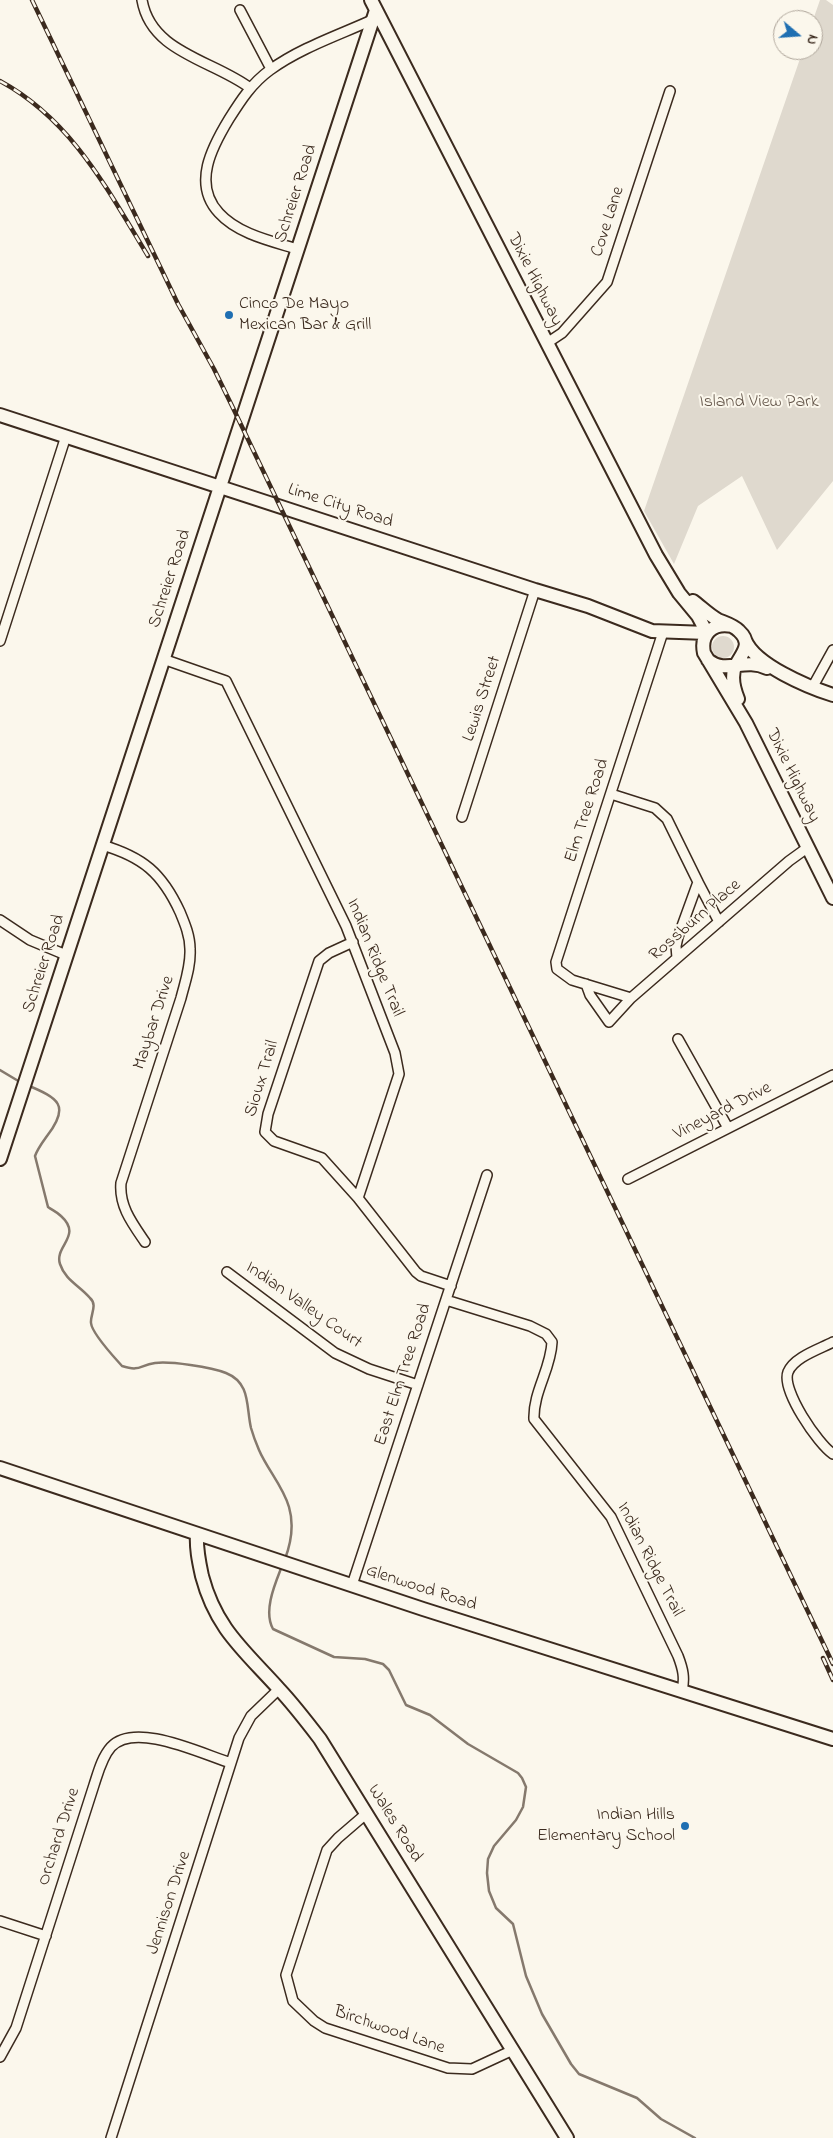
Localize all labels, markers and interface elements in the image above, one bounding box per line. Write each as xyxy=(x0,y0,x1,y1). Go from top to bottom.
north arrow xyxy=(773,10,823,60)
text: N xyxy=(800,32,823,47)
street label: Schreier Road xyxy=(271,142,323,246)
street label: Cove Lane xyxy=(588,184,630,260)
street label: Dixie Highway xyxy=(501,230,567,330)
place label: Cinco De Mayo Mexican Bar & Grill xyxy=(239,294,371,336)
marker: Cinco De Mayo Mexican Bar & Grill xyxy=(223,309,235,321)
park label: Island View Park xyxy=(699,392,819,414)
street label: Lime City Road xyxy=(285,480,395,534)
street label: Schreier Road xyxy=(145,527,197,631)
street label: Lewis Street xyxy=(459,653,507,745)
street label: Dixie Highway xyxy=(760,726,824,826)
street label: Elm Tree Road xyxy=(561,756,615,866)
street label: Rossburn Place xyxy=(646,875,746,967)
street label: Indian Ridge Trail xyxy=(340,896,408,1020)
street label: Schreier Road xyxy=(19,912,71,1016)
street label: Maybar Drive xyxy=(130,973,180,1073)
street label: Sioux Trail xyxy=(241,1038,285,1120)
street label: Vineyard Drive xyxy=(670,1078,776,1146)
street label: Indian Valley Court xyxy=(241,1258,365,1354)
street label: East Elm Tree Road xyxy=(371,1301,437,1449)
street label: Indian Ridge Trail xyxy=(611,1499,687,1621)
street label: Glenwood Road xyxy=(363,1561,479,1617)
street label: Wales Road xyxy=(362,1781,426,1867)
street label: Orchard Drive xyxy=(34,1785,86,1889)
place label: Indian Hills Elementary School xyxy=(537,1805,675,1848)
marker: Indian Hills Elementary School xyxy=(679,1820,691,1832)
street label: Jennison Drive xyxy=(143,1849,197,1957)
street label: Birchwood Lane xyxy=(331,2002,447,2060)

